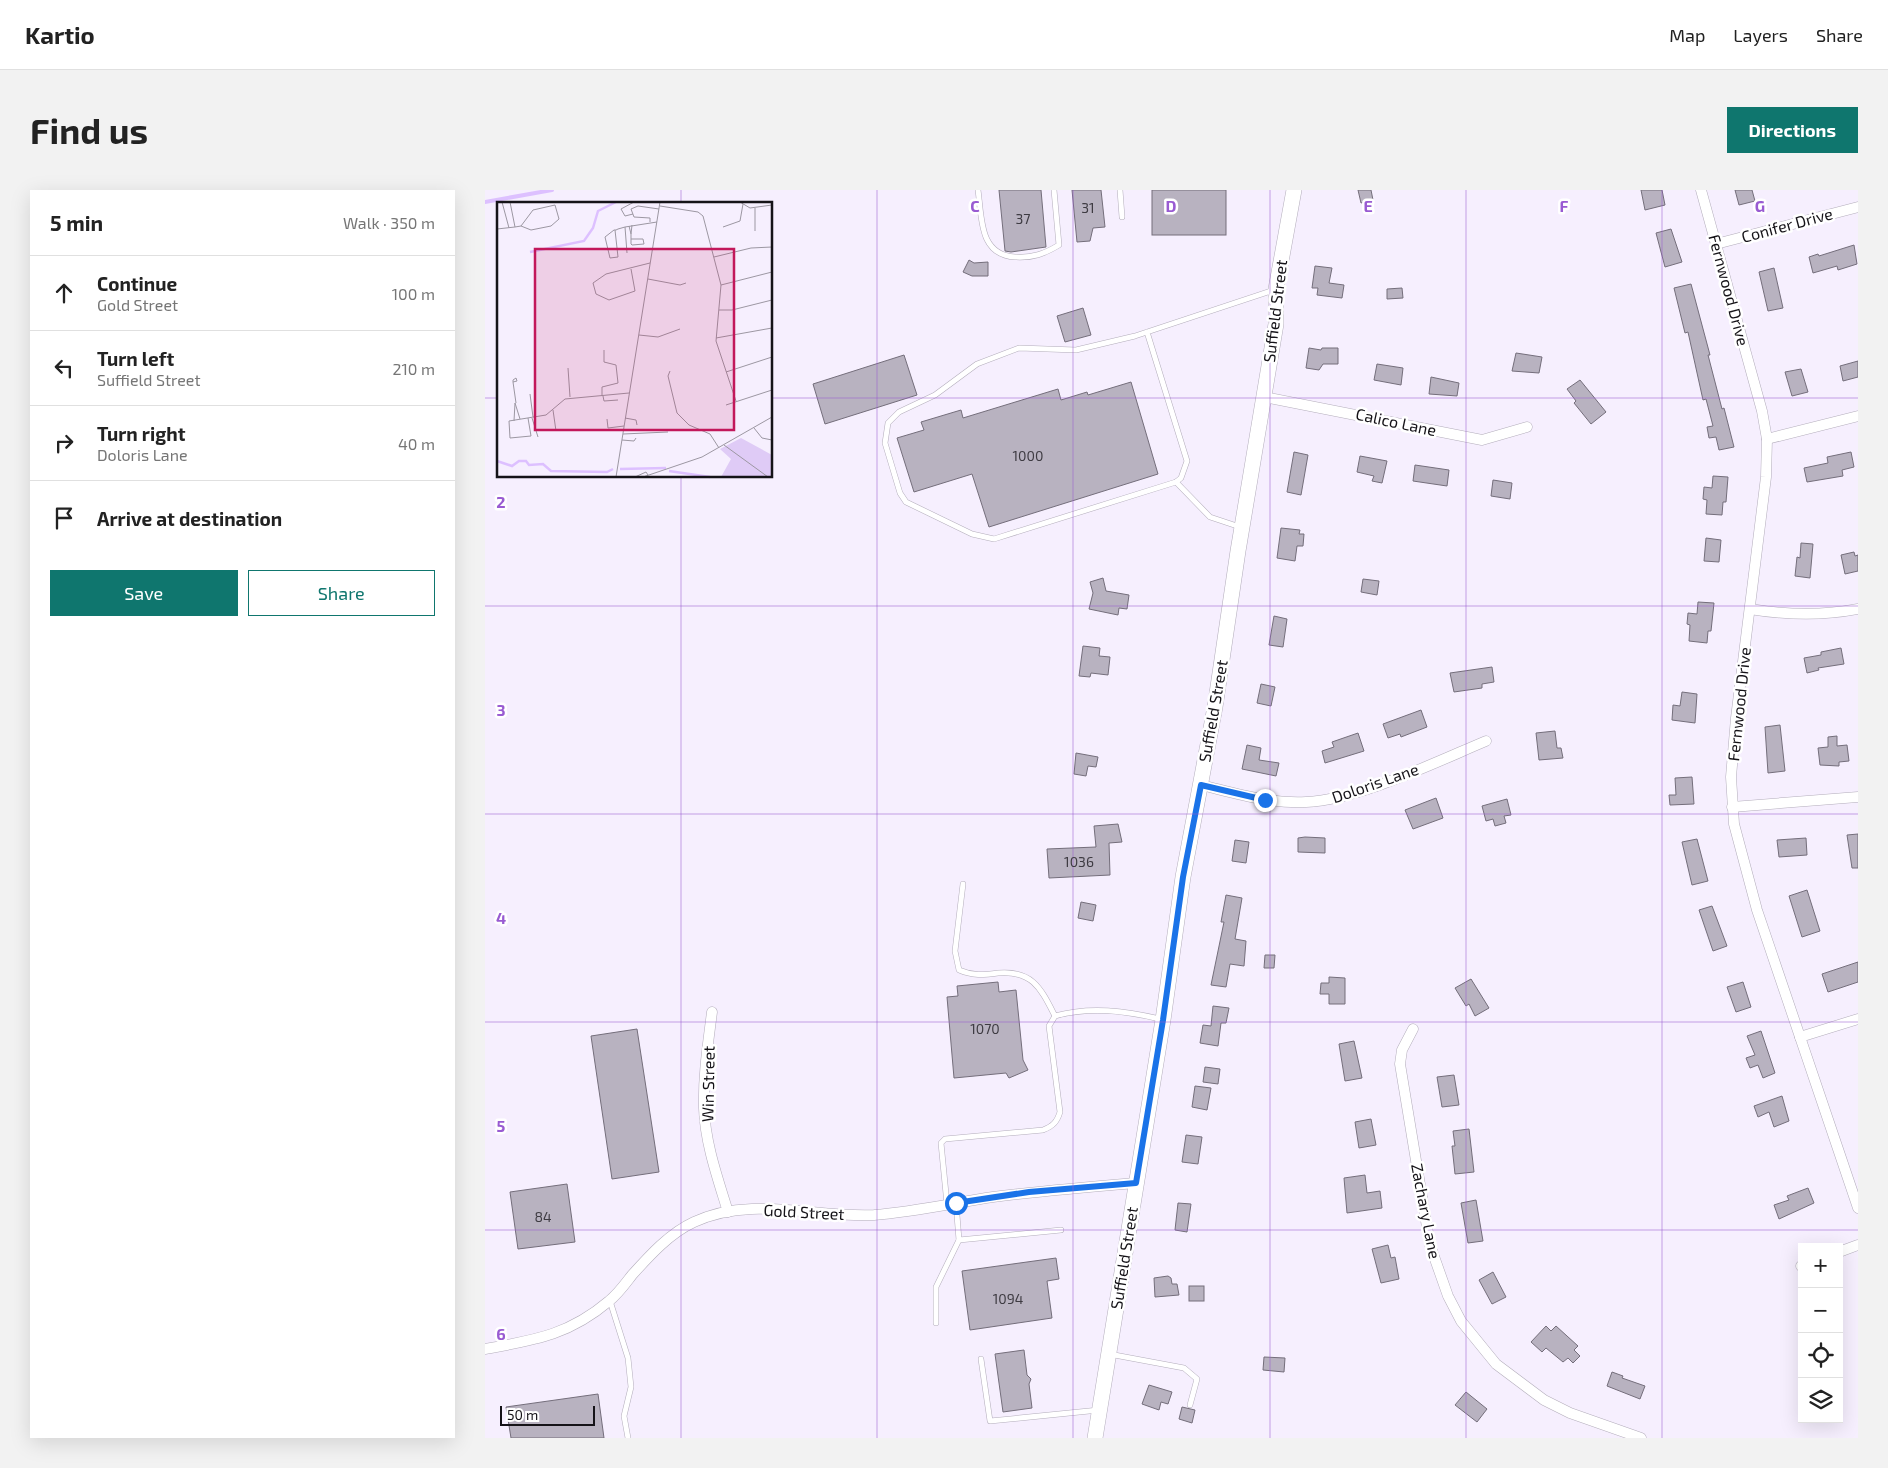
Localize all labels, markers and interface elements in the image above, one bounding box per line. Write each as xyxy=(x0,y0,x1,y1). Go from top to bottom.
text: Kartio xyxy=(25,20,95,49)
text: Map xyxy=(1669,24,1705,46)
text: Layers xyxy=(1733,24,1788,46)
text: Share xyxy=(1816,24,1863,46)
button: Directions xyxy=(1727,107,1858,153)
text: Find us xyxy=(30,109,148,151)
text: C xyxy=(970,196,980,215)
text: D xyxy=(1166,196,1177,215)
text: E xyxy=(1363,196,1373,215)
text: F xyxy=(1560,196,1569,215)
text: G xyxy=(1755,196,1765,215)
house number: 31 xyxy=(1081,199,1095,216)
inset map xyxy=(497,202,773,478)
street label: Conifer Drive xyxy=(1739,203,1835,246)
text: 5 min xyxy=(50,210,103,235)
house number: 37 xyxy=(1016,210,1030,227)
text: Walk · 350 m xyxy=(343,213,435,232)
street label: Fernwood Drive xyxy=(1705,232,1754,348)
street label: Suffield Street xyxy=(1259,258,1290,363)
text: Continue xyxy=(97,272,177,295)
icon: ahead xyxy=(50,279,78,307)
text: 100 m xyxy=(392,284,435,303)
text: Gold Street xyxy=(97,295,178,314)
text: Turn left xyxy=(97,347,174,370)
icon: left xyxy=(50,354,78,382)
text: 210 m xyxy=(392,359,435,378)
text: Suffield Street xyxy=(97,370,201,389)
street label: Calico Lane xyxy=(1354,404,1438,439)
text: Turn right xyxy=(97,422,185,445)
icon: right xyxy=(50,429,78,457)
text: 40 m xyxy=(398,434,435,453)
text: Doloris Lane xyxy=(97,445,188,464)
house number: 1000 xyxy=(1013,447,1043,464)
text: 2 xyxy=(496,492,506,511)
icon: arrive xyxy=(50,504,78,532)
text: Arrive at destination xyxy=(97,507,282,530)
button: Save xyxy=(50,570,238,616)
button: Share xyxy=(248,570,435,616)
street label: Fernwood Drive xyxy=(1723,646,1754,762)
street label: Suffield Street xyxy=(1194,658,1231,764)
text: 3 xyxy=(496,700,506,719)
street label: Doloris Lane xyxy=(1329,759,1421,806)
route end xyxy=(1254,789,1277,812)
house number: 1036 xyxy=(1064,853,1094,870)
text: 4 xyxy=(496,908,506,927)
house number: 1070 xyxy=(970,1020,1000,1037)
street label: Win Street xyxy=(697,1046,718,1122)
text: 5 xyxy=(497,1116,506,1135)
street label: Zachary Lane xyxy=(1408,1162,1445,1260)
route start xyxy=(945,1192,968,1215)
street label: Gold Street xyxy=(763,1200,845,1223)
street label: Suffield Street xyxy=(1106,1205,1141,1311)
house number: 84 xyxy=(534,1208,552,1225)
map controls xyxy=(1798,1243,1843,1423)
button: + xyxy=(1798,1243,1843,1288)
button: − xyxy=(1798,1288,1843,1333)
house number: 1094 xyxy=(993,1290,1023,1307)
text: 6 xyxy=(496,1324,506,1343)
button: locate xyxy=(1798,1333,1843,1378)
button: layers xyxy=(1798,1378,1843,1423)
scale bar xyxy=(500,1403,595,1426)
text: 50 m xyxy=(507,1406,538,1423)

